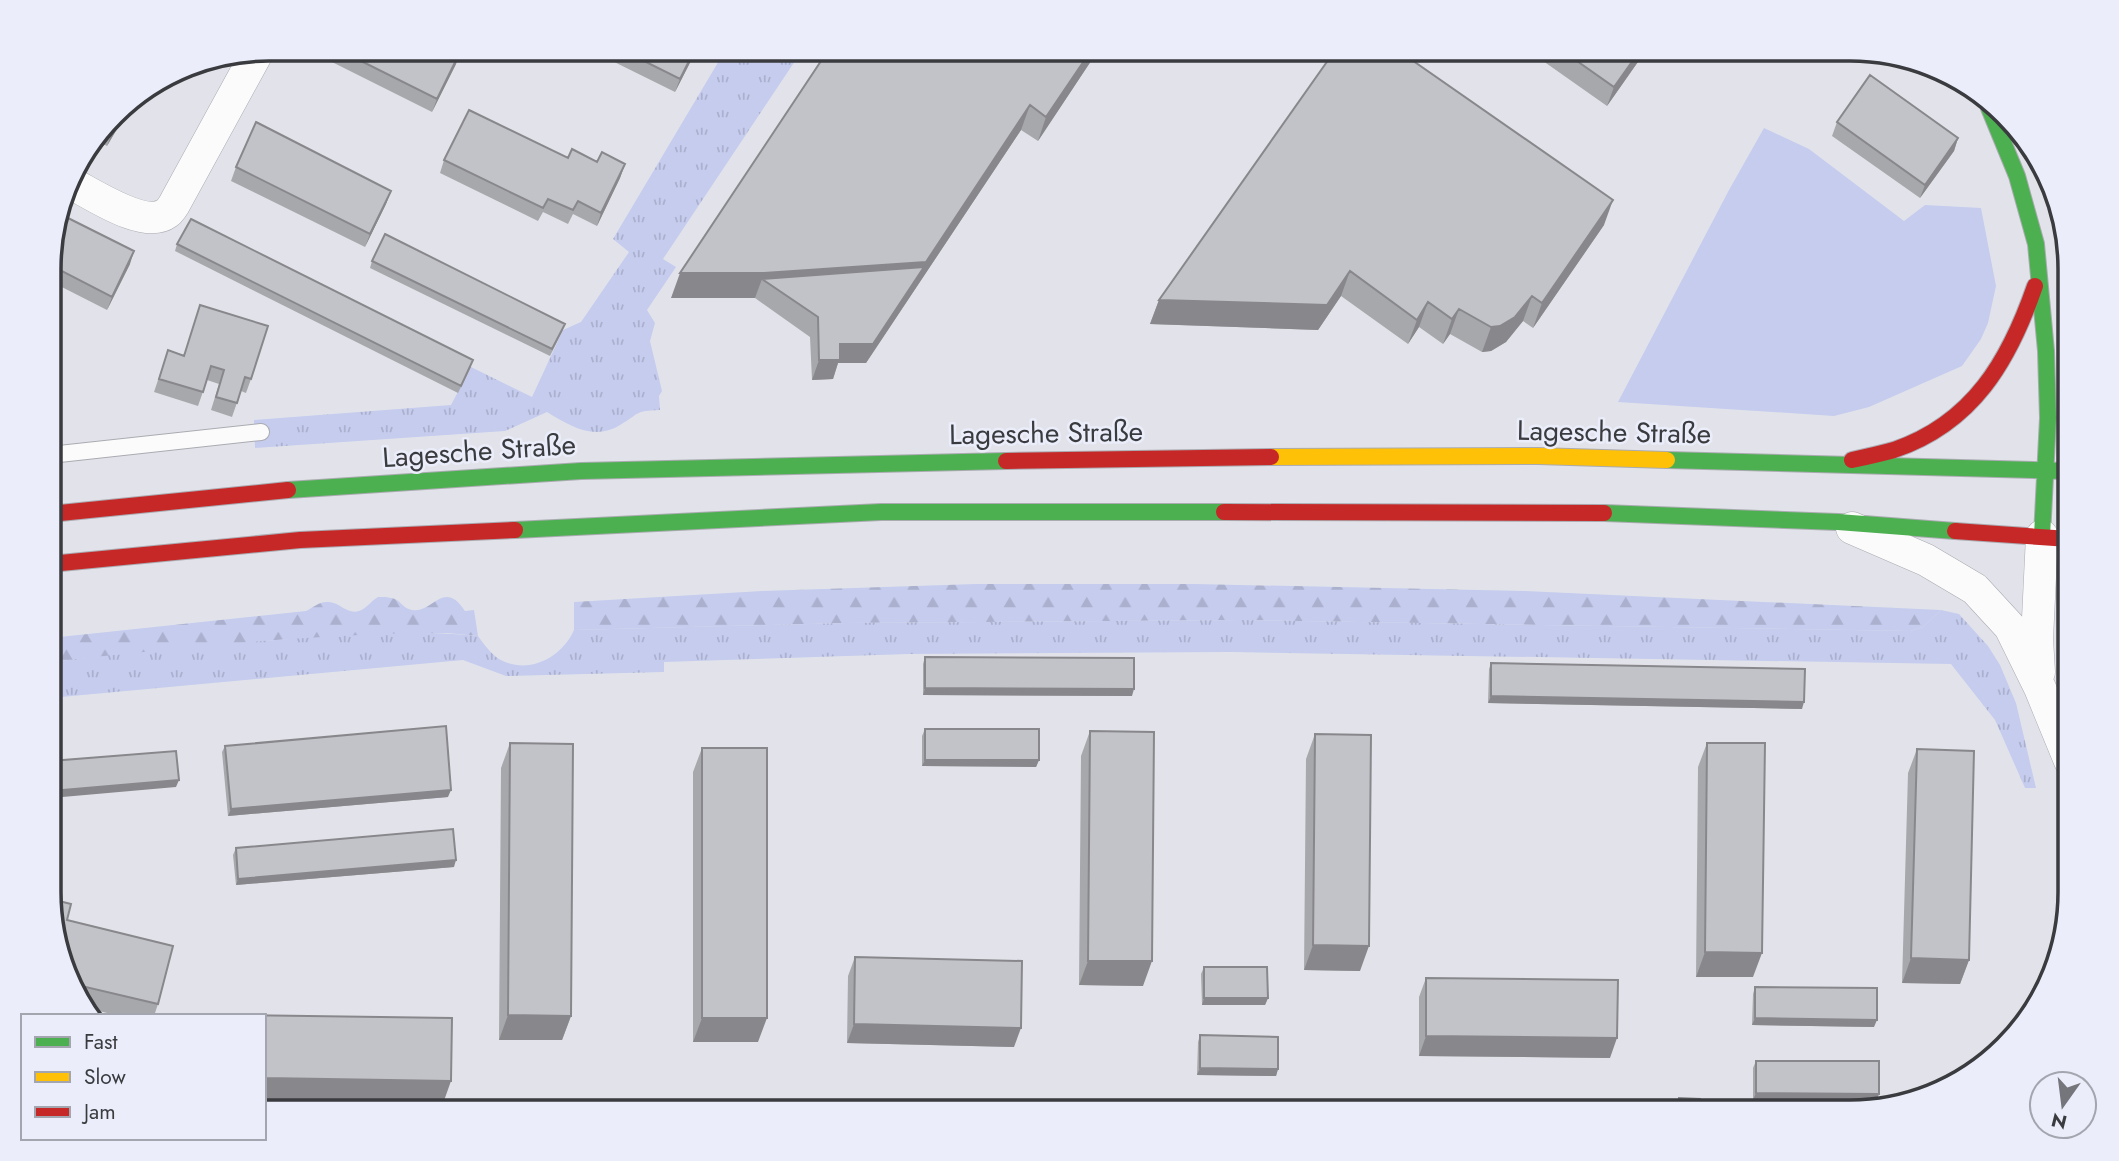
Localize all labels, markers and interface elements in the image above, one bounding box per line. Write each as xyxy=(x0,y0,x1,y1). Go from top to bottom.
street label: Lagesche Straße xyxy=(1517,410,1711,454)
street label: Lagesche Straße xyxy=(949,411,1143,455)
street label: Lagesche Straße xyxy=(381,424,577,478)
legend xyxy=(21,1014,266,1140)
text: Fast xyxy=(84,1027,117,1057)
text: Slow xyxy=(84,1062,126,1092)
north arrow xyxy=(2028,1070,2098,1140)
text: Jam xyxy=(81,1097,116,1127)
text: N xyxy=(2048,1106,2070,1136)

